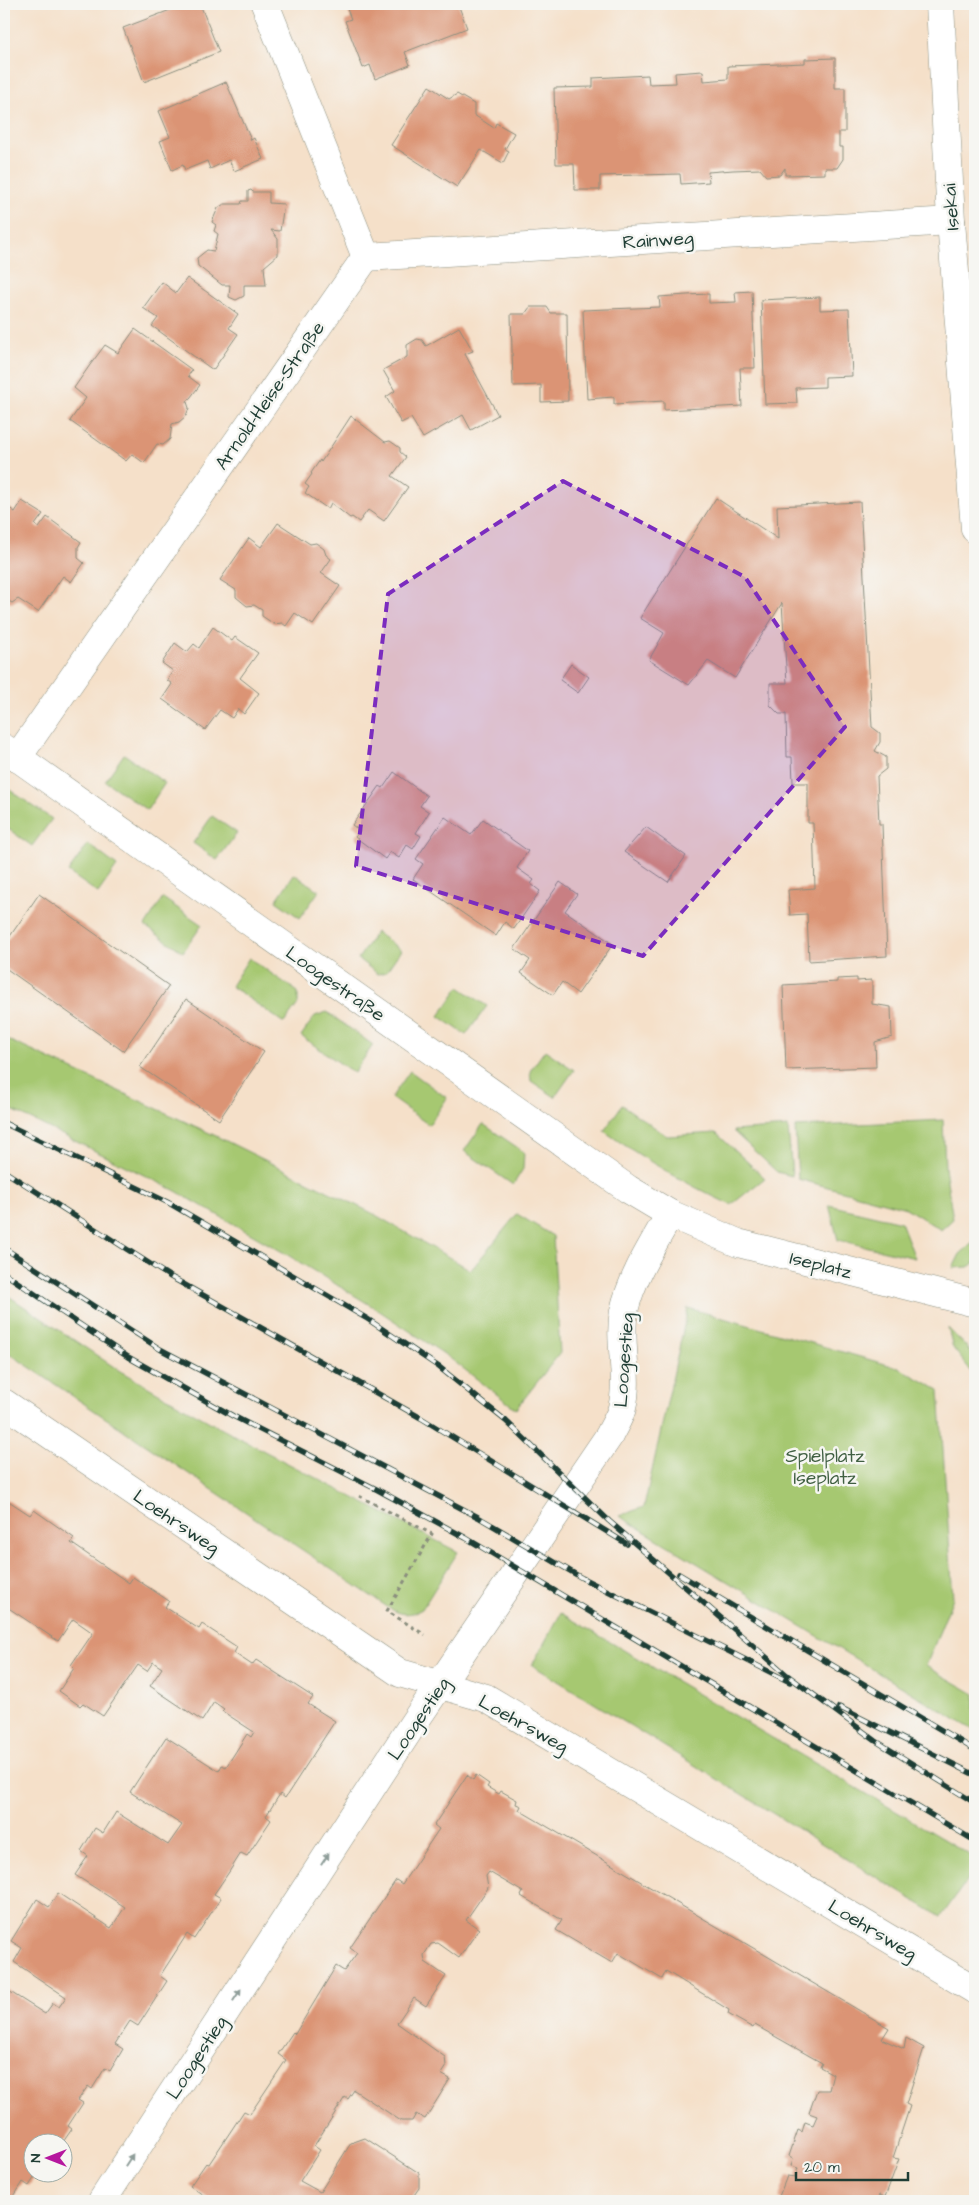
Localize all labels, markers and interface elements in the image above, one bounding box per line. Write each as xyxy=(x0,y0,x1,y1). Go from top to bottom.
street label: Isekai xyxy=(936,182,967,231)
street label: Rainweg xyxy=(622,225,695,257)
street label: Arnold-Heise-Straße xyxy=(209,316,332,476)
street label: Loogestraße xyxy=(279,940,390,1029)
street label: Iseplatz xyxy=(787,1245,855,1286)
street label: Loogestieg xyxy=(608,1312,642,1408)
park label: Spielplatz Iseplatz xyxy=(785,1443,865,1492)
street label: Loehrsweg xyxy=(127,1483,225,1562)
street label: Loogestieg xyxy=(382,1672,458,1766)
street label: Loehrsweg xyxy=(473,1689,573,1761)
one-way arrow xyxy=(321,1852,330,1865)
street label: Loehrsweg xyxy=(822,1893,922,1968)
one-way arrow xyxy=(232,1988,241,2002)
street label: Loogestieg xyxy=(160,2011,235,2105)
north arrow xyxy=(22,2132,72,2182)
scale bar xyxy=(796,2150,909,2182)
text: N xyxy=(26,2153,46,2162)
one-way arrow xyxy=(124,2154,134,2167)
text: 20 m xyxy=(804,2157,840,2178)

